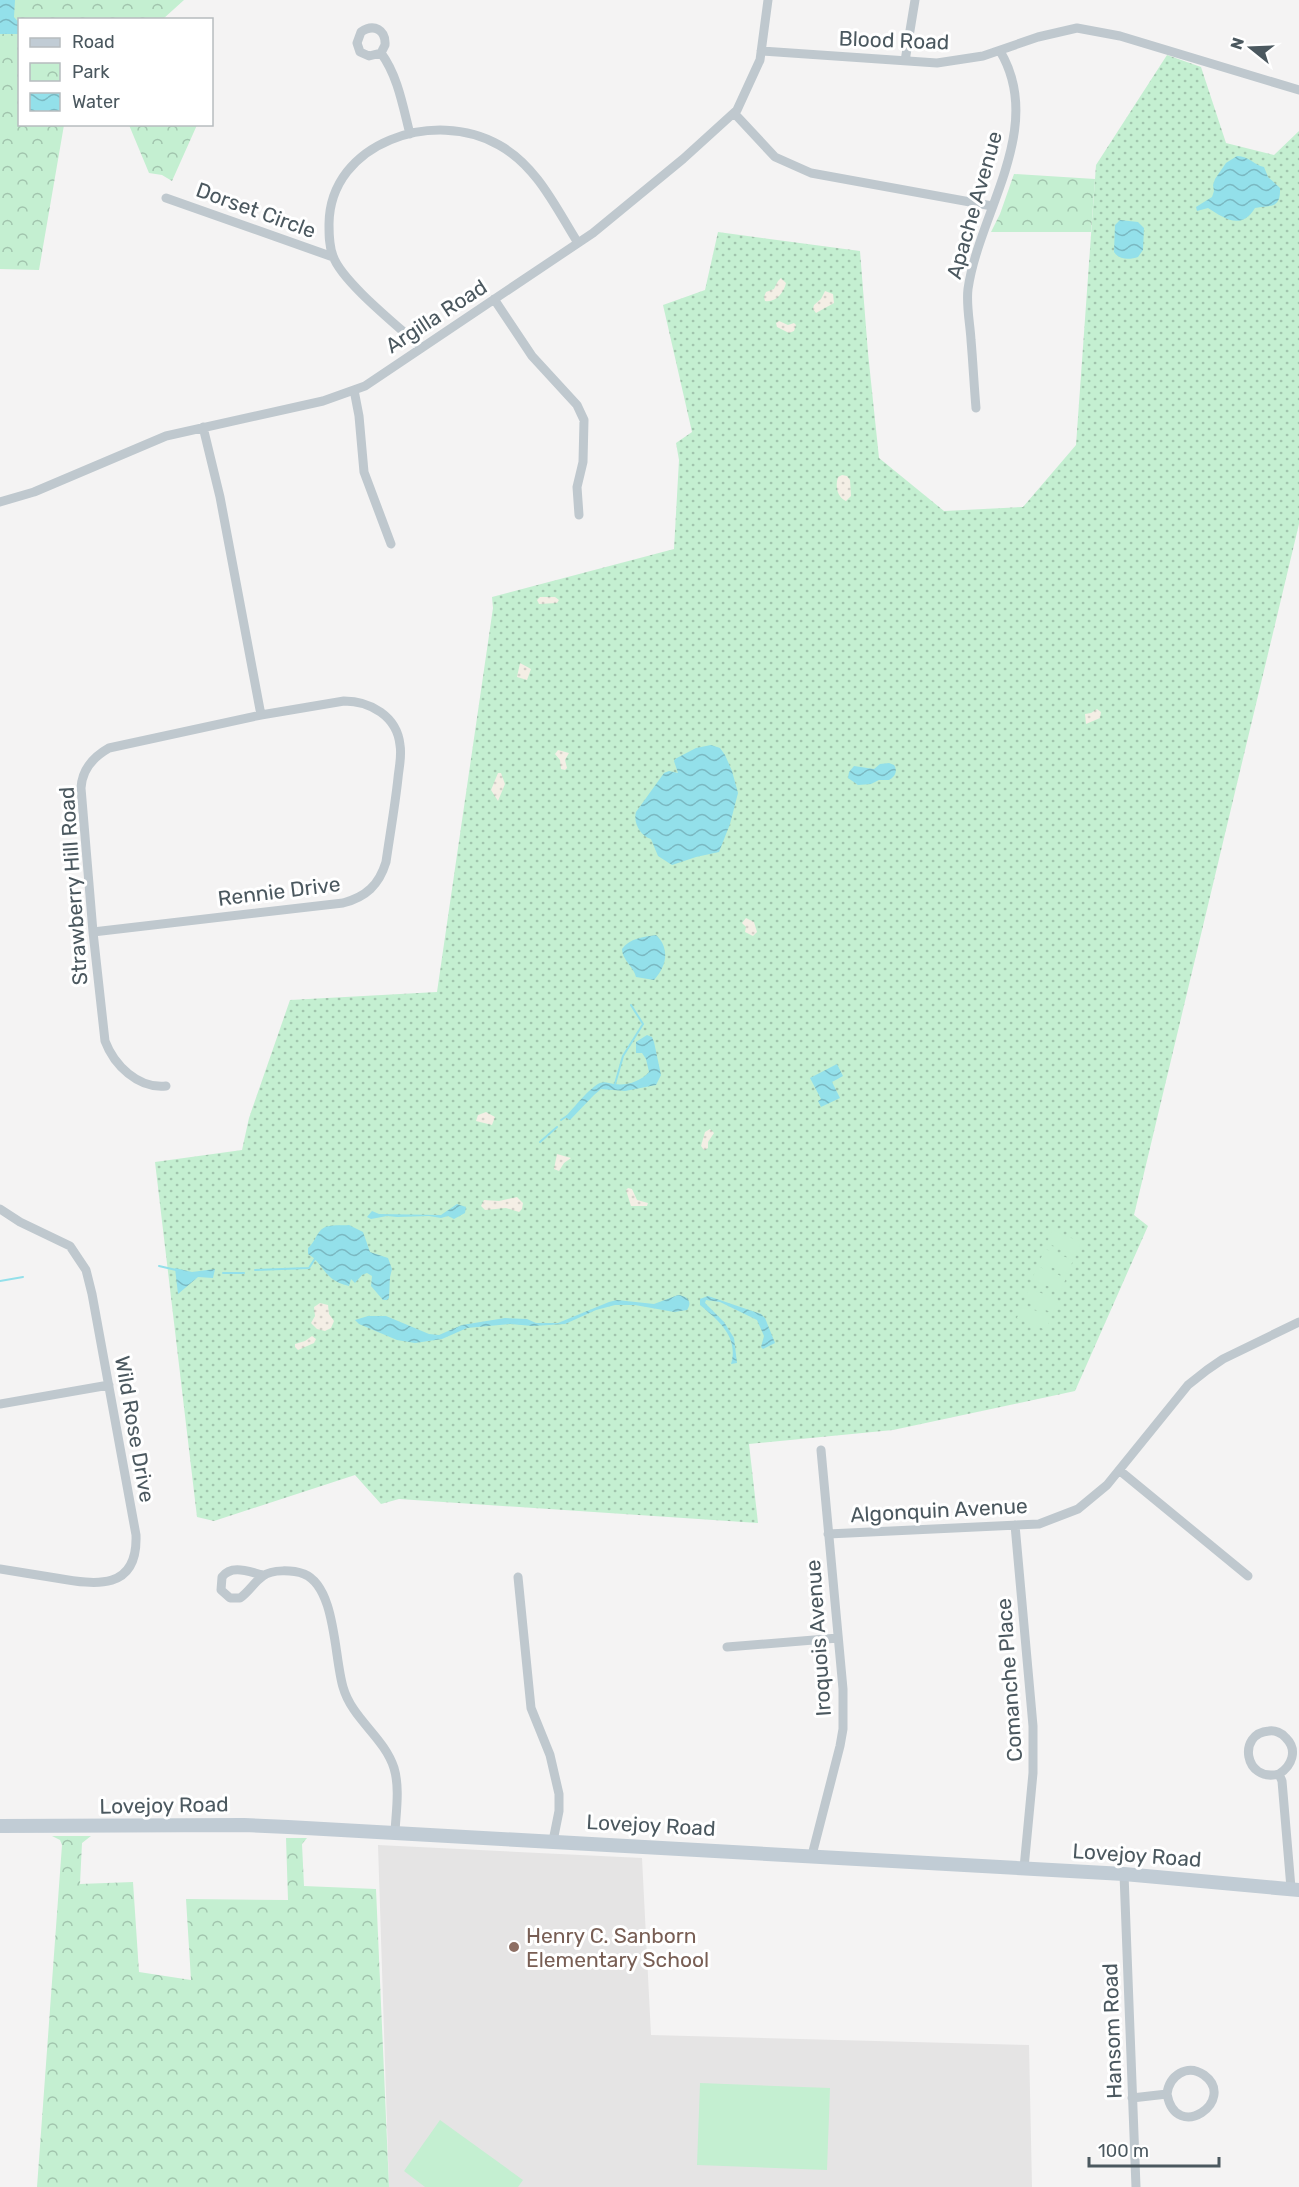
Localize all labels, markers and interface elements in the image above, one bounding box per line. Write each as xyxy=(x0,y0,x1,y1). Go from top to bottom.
legend xyxy=(18,18,213,126)
north arrow xyxy=(1221,18,1281,78)
street label: Blood Road xyxy=(838,26,950,54)
text: Road xyxy=(72,31,115,53)
text: N xyxy=(1226,35,1248,52)
text: Park xyxy=(72,61,110,83)
text: Water xyxy=(72,91,120,113)
street label: Apache Avenue xyxy=(941,128,1007,282)
street label: Dorset Circle xyxy=(193,177,319,243)
street label: Argilla Road xyxy=(380,274,492,358)
street label: Strawberry Hill Road xyxy=(54,786,92,986)
street label: Rennie Drive xyxy=(216,871,342,911)
street label: Wild Rose Drive xyxy=(110,1354,160,1504)
street label: Algonquin Avenue xyxy=(850,1493,1028,1527)
street label: Iroquois Avenue xyxy=(800,1559,836,1717)
street label: Comanche Place xyxy=(991,1597,1027,1763)
street label: Lovejoy Road xyxy=(99,1791,229,1819)
street label: Lovejoy Road xyxy=(586,1809,716,1841)
street label: Lovejoy Road xyxy=(1072,1838,1202,1872)
place label: Henry C. Sanborn Elementary School xyxy=(526,1923,709,1972)
marker: Henry C. Sanborn Elementary School xyxy=(507,1940,521,1954)
street label: Hansom Road xyxy=(1097,1963,1127,2099)
scale bar xyxy=(1089,2130,1220,2168)
text: 100 m xyxy=(1098,2140,1149,2162)

